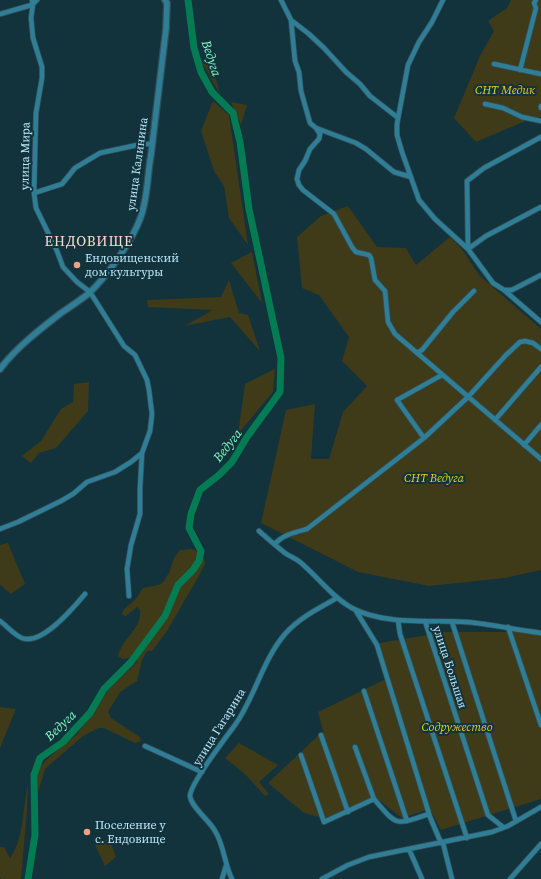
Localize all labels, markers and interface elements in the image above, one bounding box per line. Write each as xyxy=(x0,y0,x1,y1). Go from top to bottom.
water label: Ведуга xyxy=(197,37,225,79)
park label: СНТ Медик xyxy=(475,82,535,98)
street label: улица Калинина xyxy=(123,115,152,212)
street label: улица Мира xyxy=(16,121,34,190)
district label: ЕНДОВИЩЕ xyxy=(44,231,134,251)
place label: Ендовищенский дом культуры xyxy=(85,250,179,280)
marker: Ендовищенский дом культуры xyxy=(72,260,82,270)
water label: Ведуга xyxy=(209,425,246,466)
park label: СНТ Ведуга xyxy=(404,470,465,486)
street label: улица Большая xyxy=(429,624,471,710)
street label: улица Гагарина xyxy=(189,684,250,769)
water label: Ведуга xyxy=(40,706,80,745)
park label: Содружество xyxy=(421,719,493,735)
place label: Поселение у с. Ендовище xyxy=(95,817,166,847)
marker: Поселение у с. Ендовище xyxy=(82,827,92,837)

